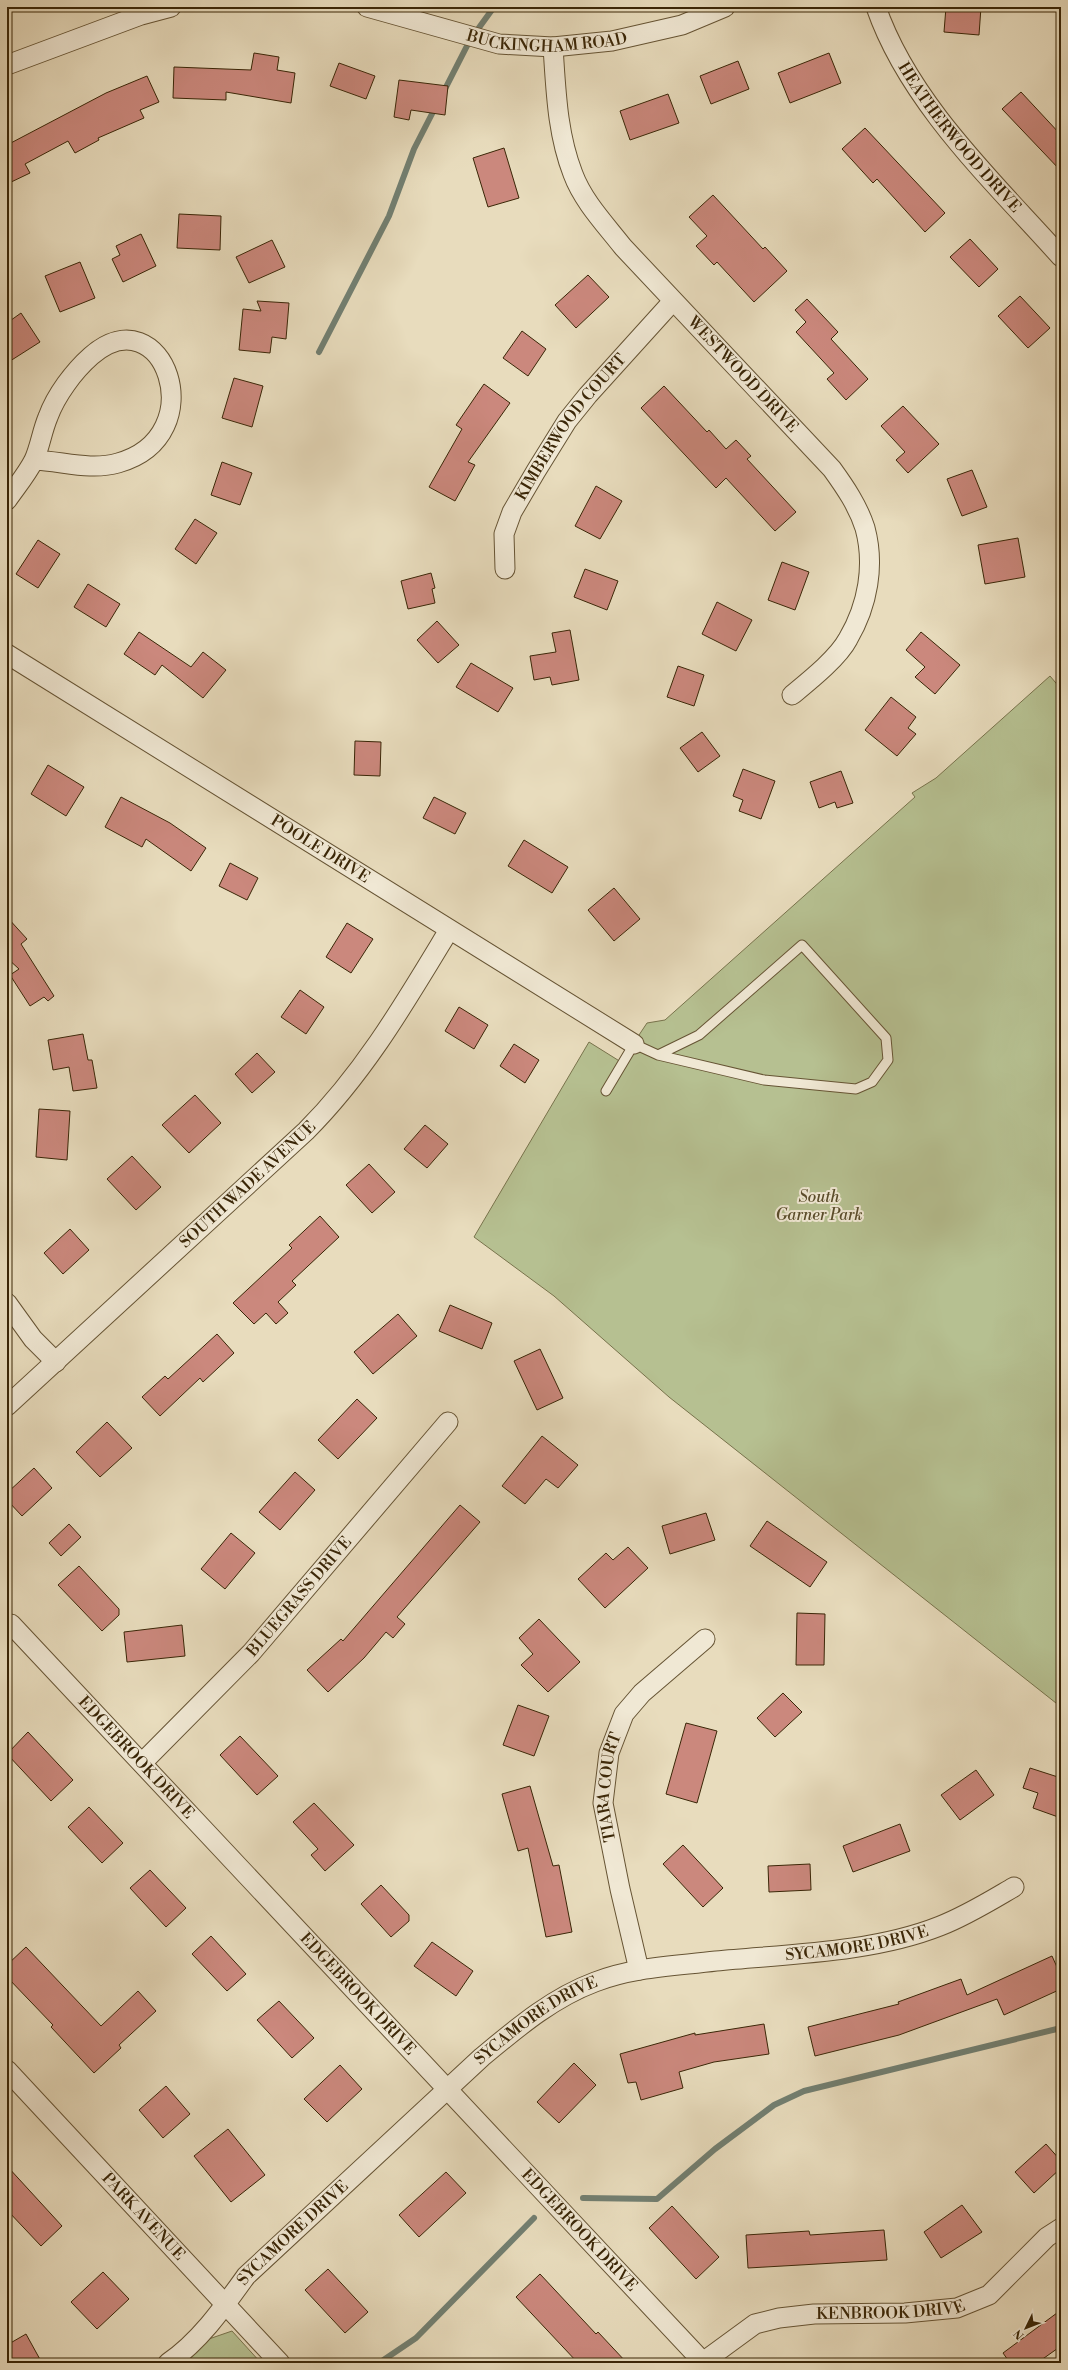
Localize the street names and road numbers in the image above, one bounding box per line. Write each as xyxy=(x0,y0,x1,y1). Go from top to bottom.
street label: BUCKINGHAM ROAD xyxy=(464,25,629,57)
street label: HEATHERWOOD DRIVE xyxy=(893,59,1025,217)
street label: WESTWOOD DRIVE xyxy=(683,311,803,437)
street label: KIMBERWOOD COURT xyxy=(511,350,630,504)
street label: POOLE DRIVE xyxy=(267,811,374,887)
street label: SOUTH WADE AVENUE xyxy=(175,1117,320,1252)
street label: BLUEGRASS DRIVE xyxy=(242,1532,356,1662)
street label: EDGEBROOK DRIVE xyxy=(74,1692,198,1823)
street label: TIARA COURT xyxy=(593,1730,626,1844)
street label: SYCAMORE DRIVE xyxy=(784,1921,931,1965)
street label: EDGEBROOK DRIVE xyxy=(296,1928,420,2059)
street label: SYCAMORE DRIVE xyxy=(470,1972,600,2069)
street label: EDGEBROOK DRIVE xyxy=(517,2165,642,2296)
street label: PARK AVENUE xyxy=(98,2168,189,2264)
street label: SYCAMORE DRIVE xyxy=(233,2176,353,2289)
street label: KENBROOK DRIVE xyxy=(816,2296,968,2324)

